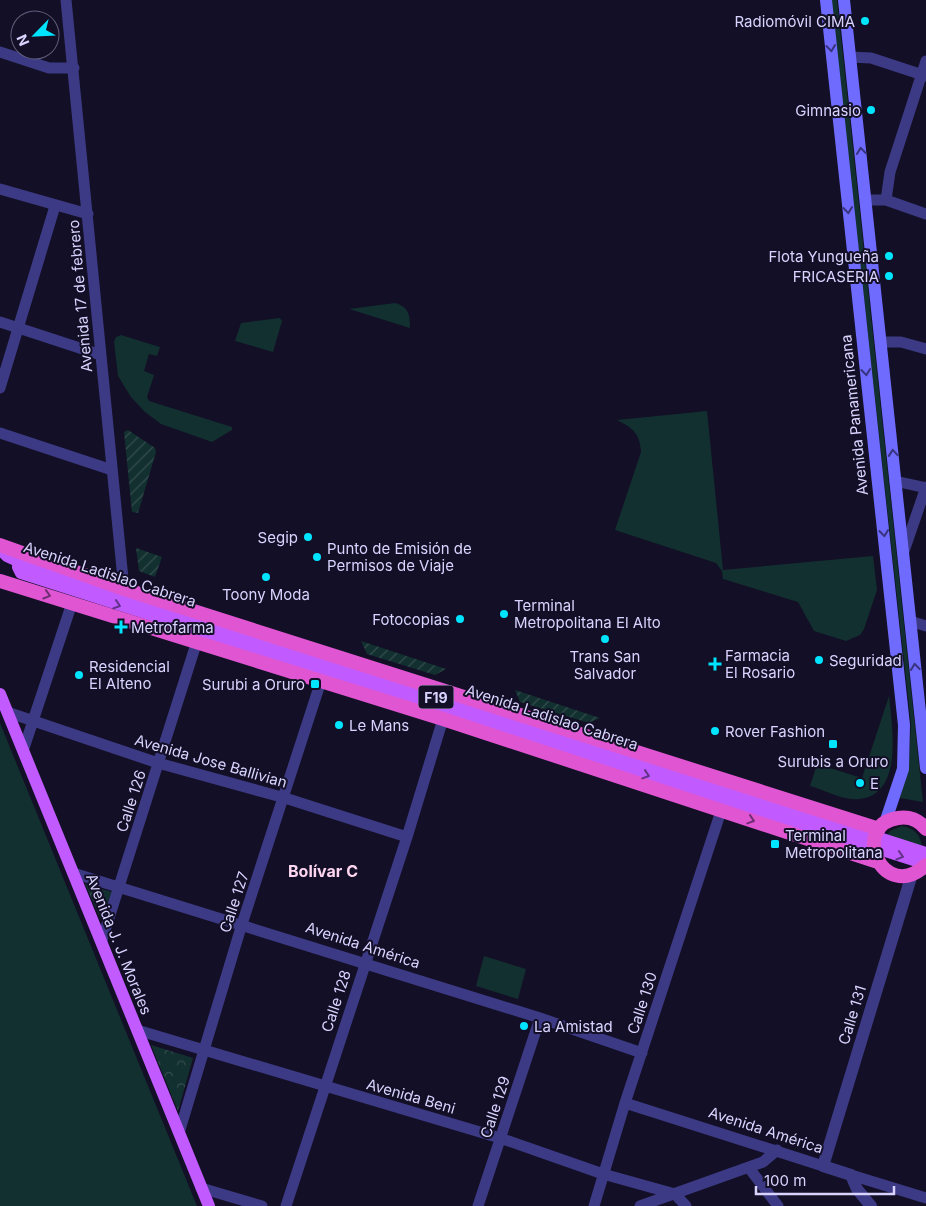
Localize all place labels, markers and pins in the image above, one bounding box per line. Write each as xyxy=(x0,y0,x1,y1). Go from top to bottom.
place label: Radiomóvil CIMA xyxy=(735,12,855,31)
marker: Radiomóvil CIMA xyxy=(859,15,871,27)
place label: Gimnasio xyxy=(795,101,861,120)
marker: Gimnasio xyxy=(865,104,877,116)
place label: Flota Yungueña xyxy=(768,247,879,266)
marker: Flota Yungueña xyxy=(883,250,895,262)
place label: FRICASERIA xyxy=(793,267,879,286)
marker: FRICASERIA xyxy=(883,270,895,282)
place label: Segip xyxy=(258,528,298,547)
marker: Segip xyxy=(302,531,314,543)
place label: Punto de Emisión de Permisos de Viaje xyxy=(327,539,472,575)
marker: Punto de Emisión de Permisos de Viaje xyxy=(311,551,323,563)
marker: Toony Moda xyxy=(260,571,272,583)
place label: Toony Moda xyxy=(222,585,310,604)
place label: Terminal Metropolitana El Alto xyxy=(514,596,661,632)
marker: Terminal Metropolitana El Alto xyxy=(498,608,510,620)
place label: Fotocopias xyxy=(372,610,450,629)
marker: Fotocopias xyxy=(454,613,466,625)
place label: Metrofarma xyxy=(131,618,214,637)
marker: Metrofarma xyxy=(115,621,127,633)
marker: Trans San Salvador xyxy=(599,633,611,645)
place label: Farmacia El Rosario xyxy=(725,646,795,682)
place label: Trans San Salvador xyxy=(570,647,640,683)
place label: Seguridad xyxy=(829,651,902,670)
marker: Seguridad xyxy=(813,654,825,666)
place label: Residencial El Alteno xyxy=(89,657,170,693)
marker: Farmacia El Rosario xyxy=(709,658,721,670)
marker: Residencial El Alteno xyxy=(73,669,85,681)
place label: Surubi a Oruro xyxy=(202,675,305,694)
marker: Surubi a Oruro xyxy=(309,678,321,690)
place label: Le Mans xyxy=(349,716,409,735)
marker: Le Mans xyxy=(333,719,345,731)
place label: Rover Fashion xyxy=(725,722,825,741)
marker: Rover Fashion xyxy=(709,725,721,737)
marker: Surubis a Oruro xyxy=(827,738,839,750)
place label: Surubis a Oruro xyxy=(778,752,888,771)
place label: E xyxy=(870,774,879,793)
marker: E xyxy=(854,777,866,789)
place label: Terminal Metropolitana xyxy=(785,826,883,862)
marker: Terminal Metropolitana xyxy=(769,838,781,850)
place label: La Amistad xyxy=(534,1017,613,1036)
marker: La Amistad xyxy=(518,1020,530,1032)

